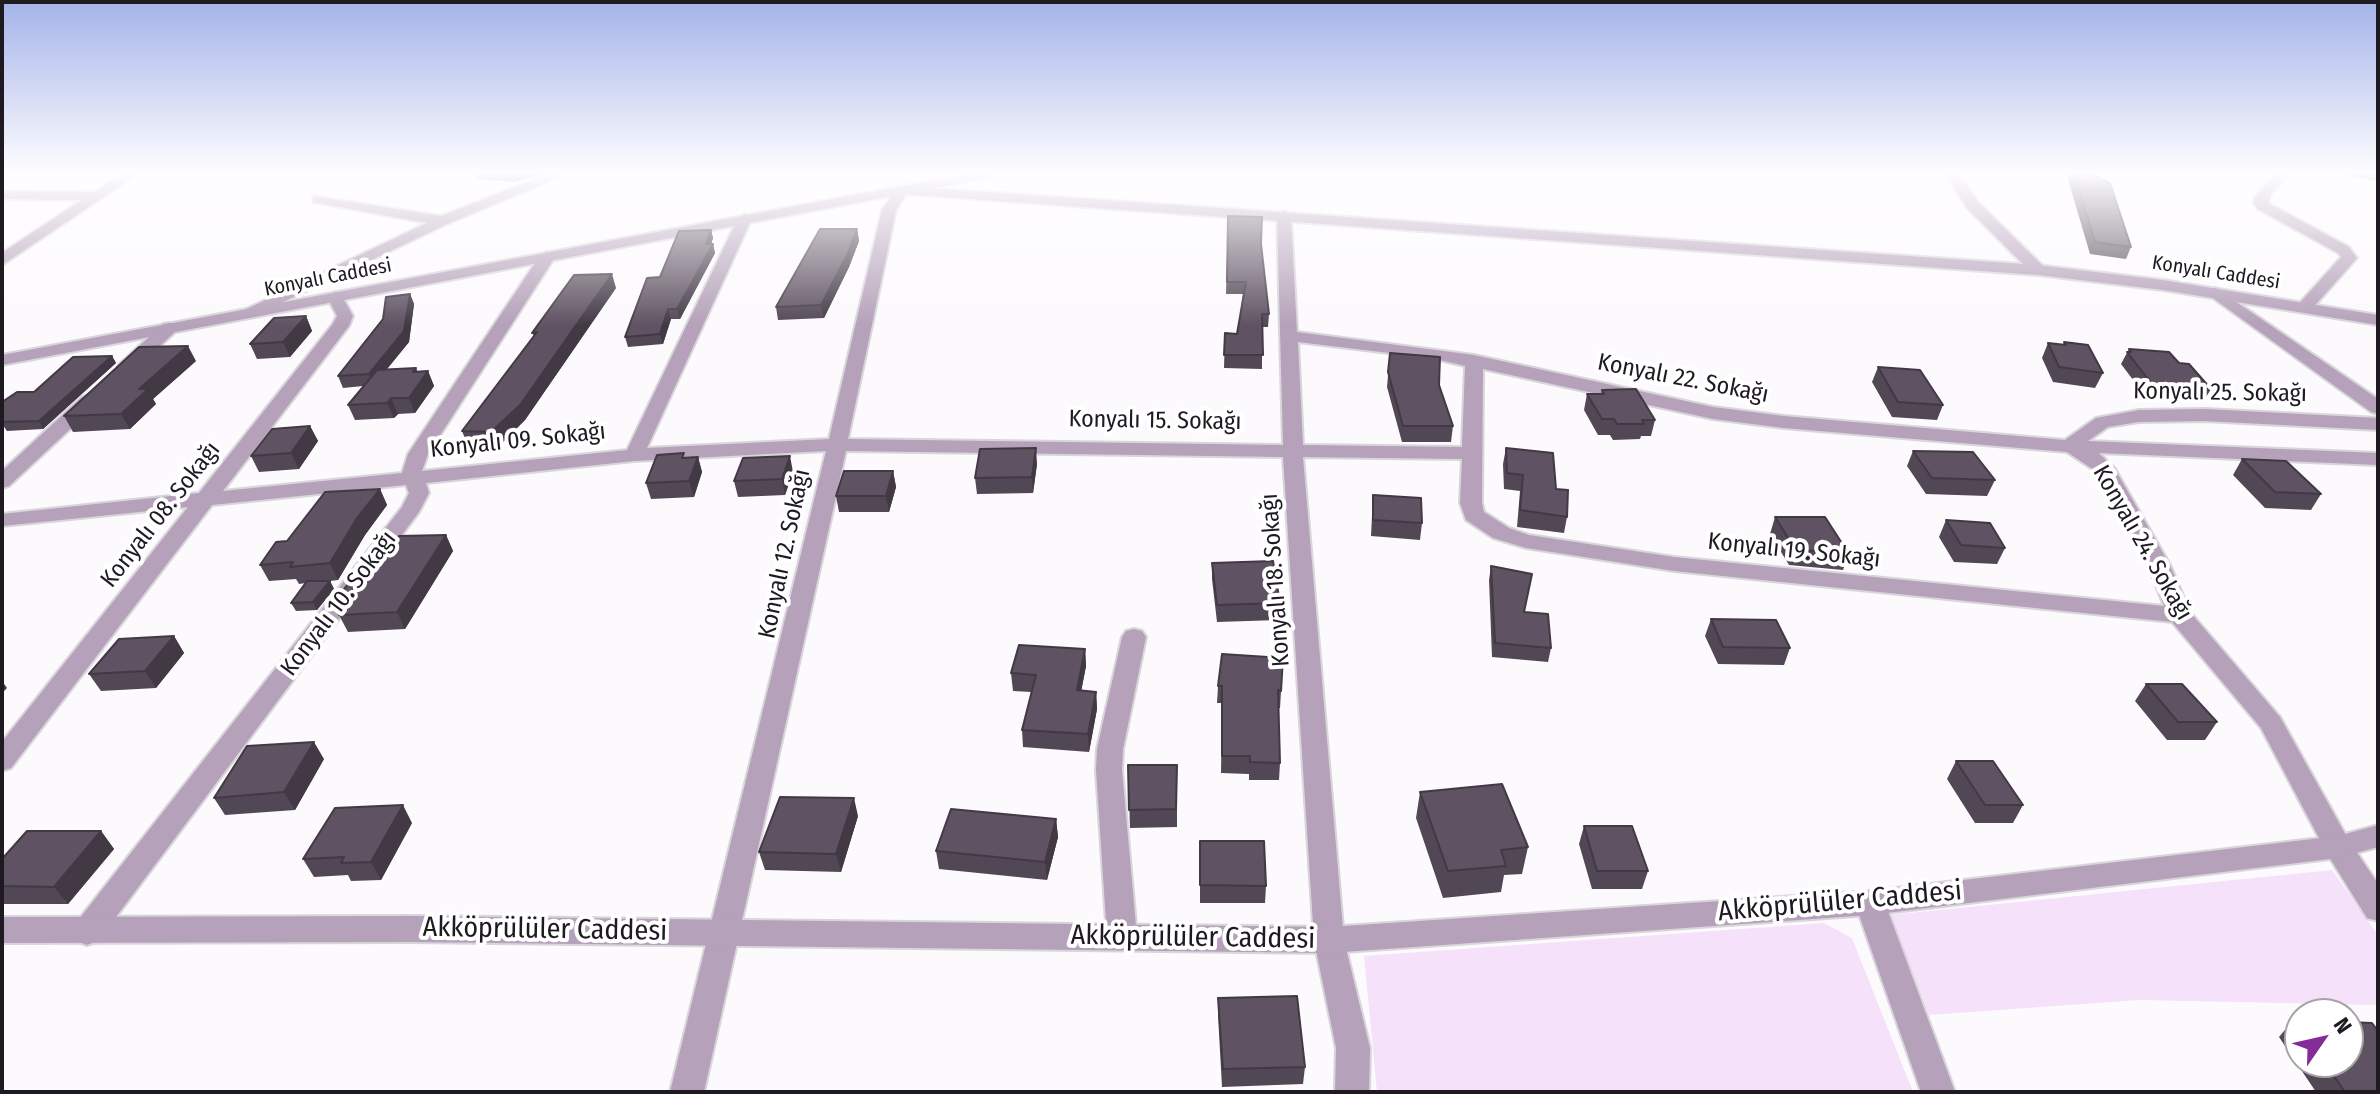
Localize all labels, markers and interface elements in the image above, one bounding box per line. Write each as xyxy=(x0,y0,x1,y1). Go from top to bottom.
street label: Konyalı Caddesi xyxy=(2150,251,2282,295)
street label: Konyalı Caddesi xyxy=(262,254,394,302)
street label: Konyalı 22. Sokağı xyxy=(1595,348,1771,410)
street label: Konyalı 25. Sokağı xyxy=(2133,377,2307,409)
street label: Konyalı 15. Sokağı xyxy=(1068,405,1242,437)
street label: Konyalı 09. Sokağı xyxy=(429,417,607,465)
street label: Konyalı 08. Sokağı xyxy=(95,436,227,594)
street label: Konyalı 24. Sokağı xyxy=(2086,460,2198,626)
street label: Konyalı 12. Sokağı xyxy=(753,467,817,641)
street label: Konyalı 18. Sokağı xyxy=(1256,492,1296,668)
street label: Konyalı 10. Sokağı xyxy=(275,526,403,682)
street label: Konyalı 19. Sokağı xyxy=(1706,528,1882,574)
street label: Akköprülüler Caddesi xyxy=(1717,875,1963,929)
street label: Akköprülüler Caddesi xyxy=(422,911,668,949)
street label: Akköprülüler Caddesi xyxy=(1070,919,1316,957)
north arrow xyxy=(2284,998,2364,1078)
text: N xyxy=(2328,1012,2358,1038)

